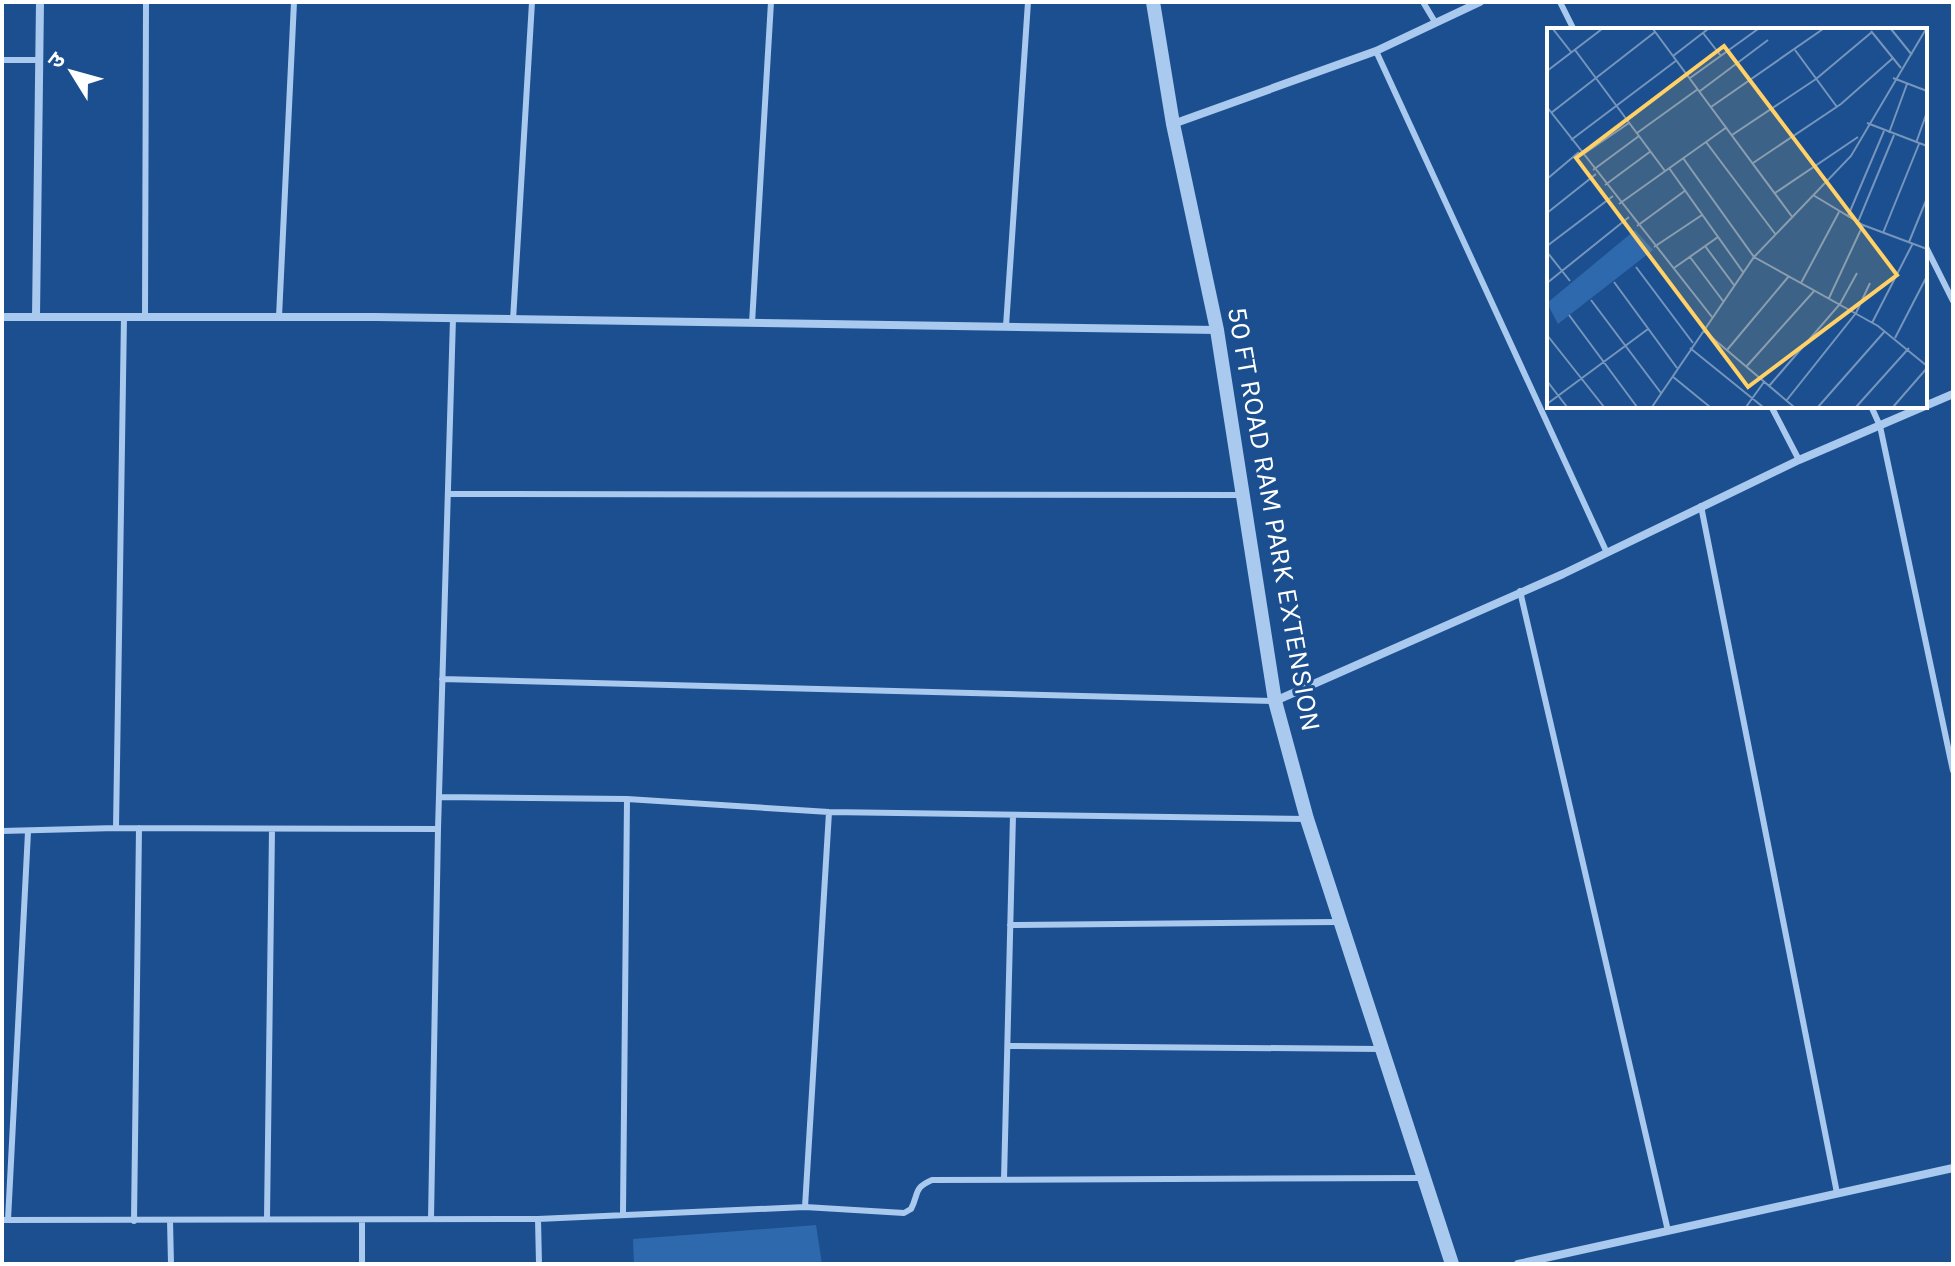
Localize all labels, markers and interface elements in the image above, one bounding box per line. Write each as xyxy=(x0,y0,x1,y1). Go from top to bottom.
inset map xyxy=(1547,28,1927,408)
north arrow xyxy=(32,32,112,112)
text: उ xyxy=(43,47,72,74)
street label: 50 FT ROAD RAM PARK EXTENSION xyxy=(1221,304,1328,734)

